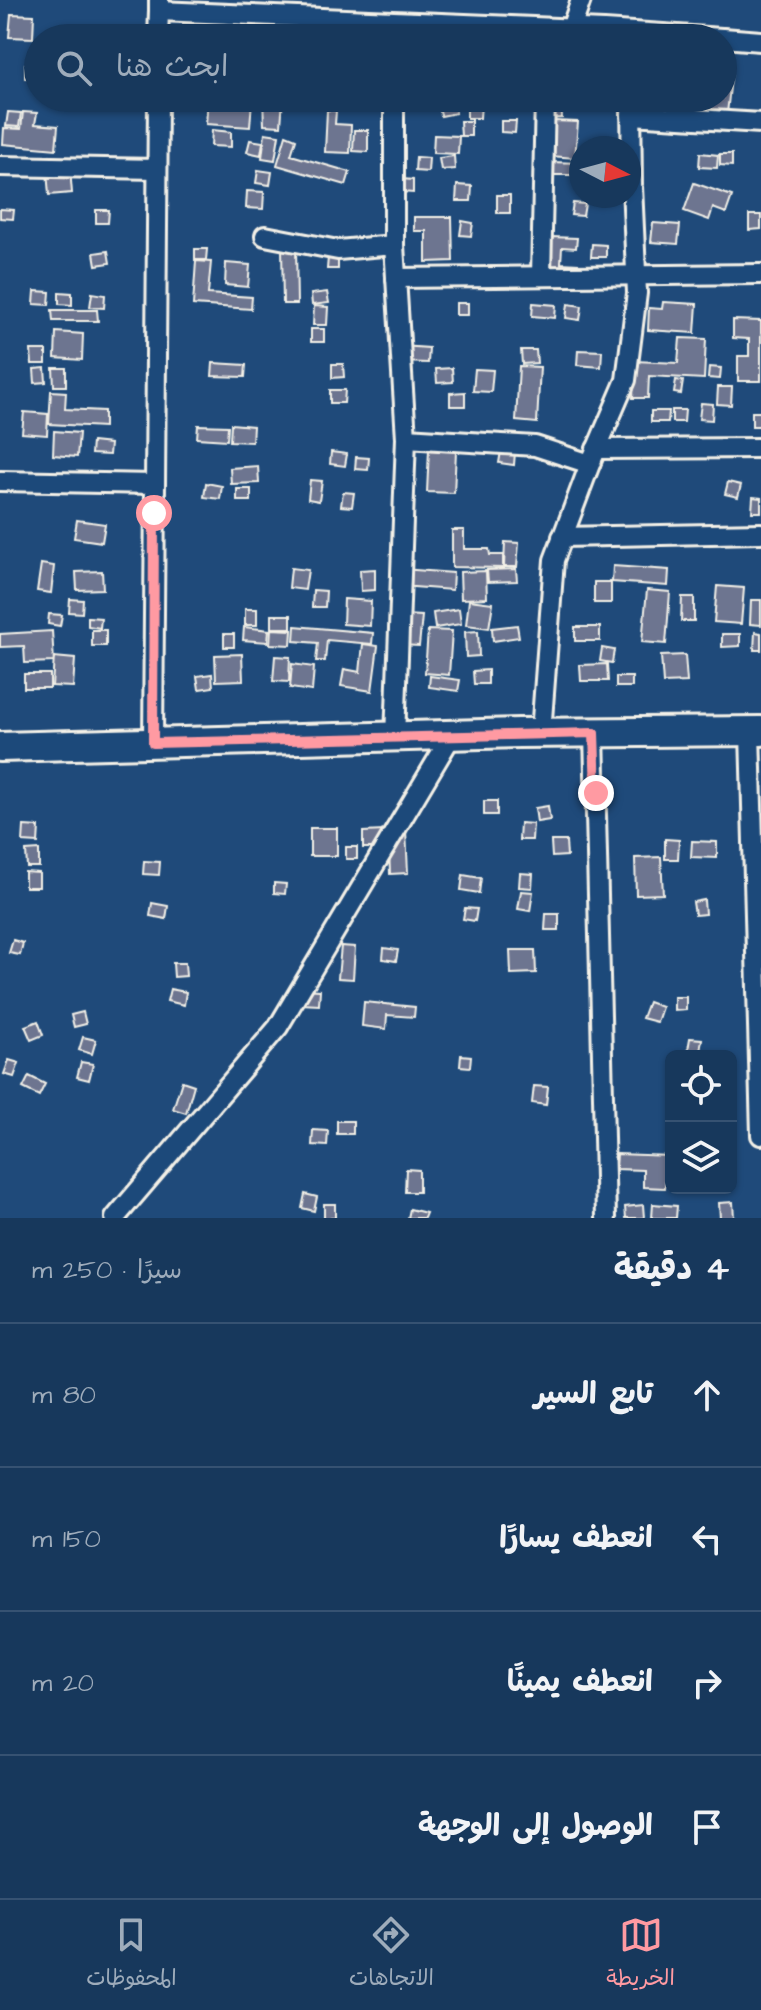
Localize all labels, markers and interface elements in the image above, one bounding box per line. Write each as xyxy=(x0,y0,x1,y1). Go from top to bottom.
search box xyxy=(24,24,737,112)
icon: search xyxy=(52,46,96,90)
text: ابحث هنا xyxy=(116,46,228,88)
north arrow xyxy=(569,136,641,208)
route start xyxy=(136,495,172,531)
route end xyxy=(578,775,614,811)
map controls xyxy=(665,1050,737,1194)
button: locate xyxy=(665,1050,737,1122)
button: layers xyxy=(665,1122,737,1194)
text: 4 دقيقة xyxy=(614,1245,729,1293)
text: سيرًا · 250 m xyxy=(32,1252,182,1288)
text: تابع السير xyxy=(534,1373,653,1415)
icon: ahead xyxy=(685,1373,729,1417)
text: 80 m xyxy=(32,1377,96,1413)
text: انعطف يسارًا xyxy=(499,1517,653,1559)
icon: left xyxy=(685,1517,729,1561)
text: 150 m xyxy=(32,1521,101,1557)
text: انعطف يمينًا xyxy=(507,1661,653,1703)
icon: right xyxy=(685,1661,729,1705)
text: 20 m xyxy=(32,1665,94,1701)
text: الوصول إلى الوجهة xyxy=(418,1805,653,1847)
icon: arrive xyxy=(685,1805,729,1849)
tab: المحفوظات xyxy=(86,1913,177,1997)
tab: الاتجاهات xyxy=(349,1913,434,1997)
tab: الخريطة xyxy=(606,1913,675,1997)

